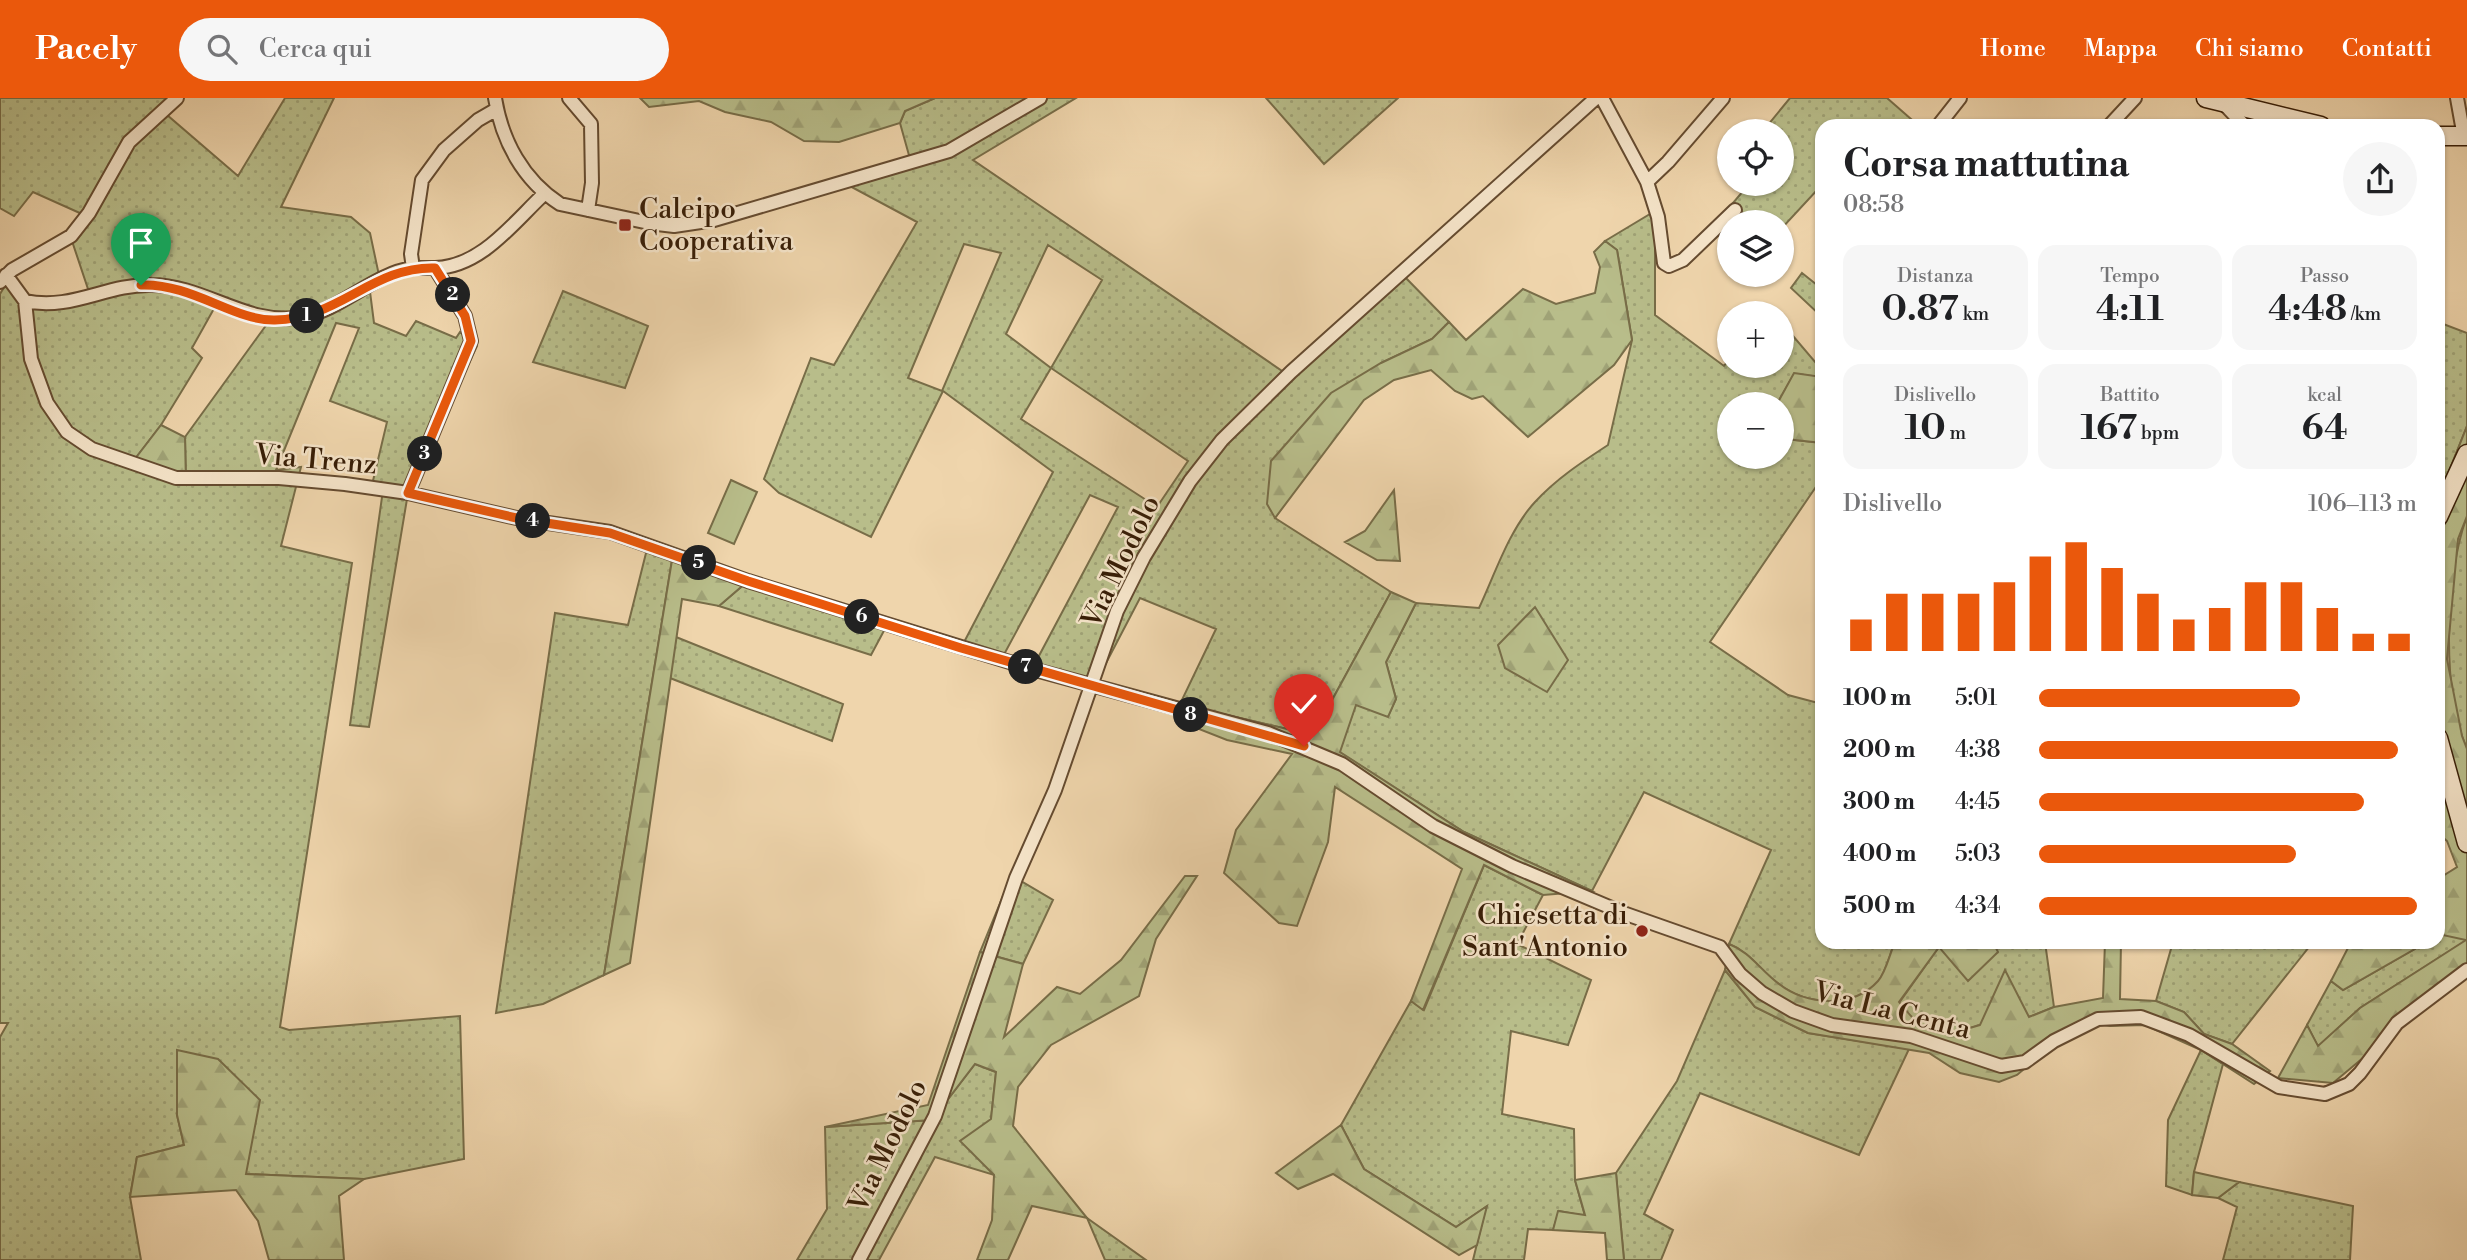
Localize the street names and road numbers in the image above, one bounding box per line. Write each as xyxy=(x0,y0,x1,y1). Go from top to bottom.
street label: Via Trenz xyxy=(253,437,378,483)
street label: Via Modolo xyxy=(1073,490,1168,635)
street label: Via La Centa xyxy=(1809,974,1975,1048)
street label: Via Modolo xyxy=(840,1074,935,1219)

